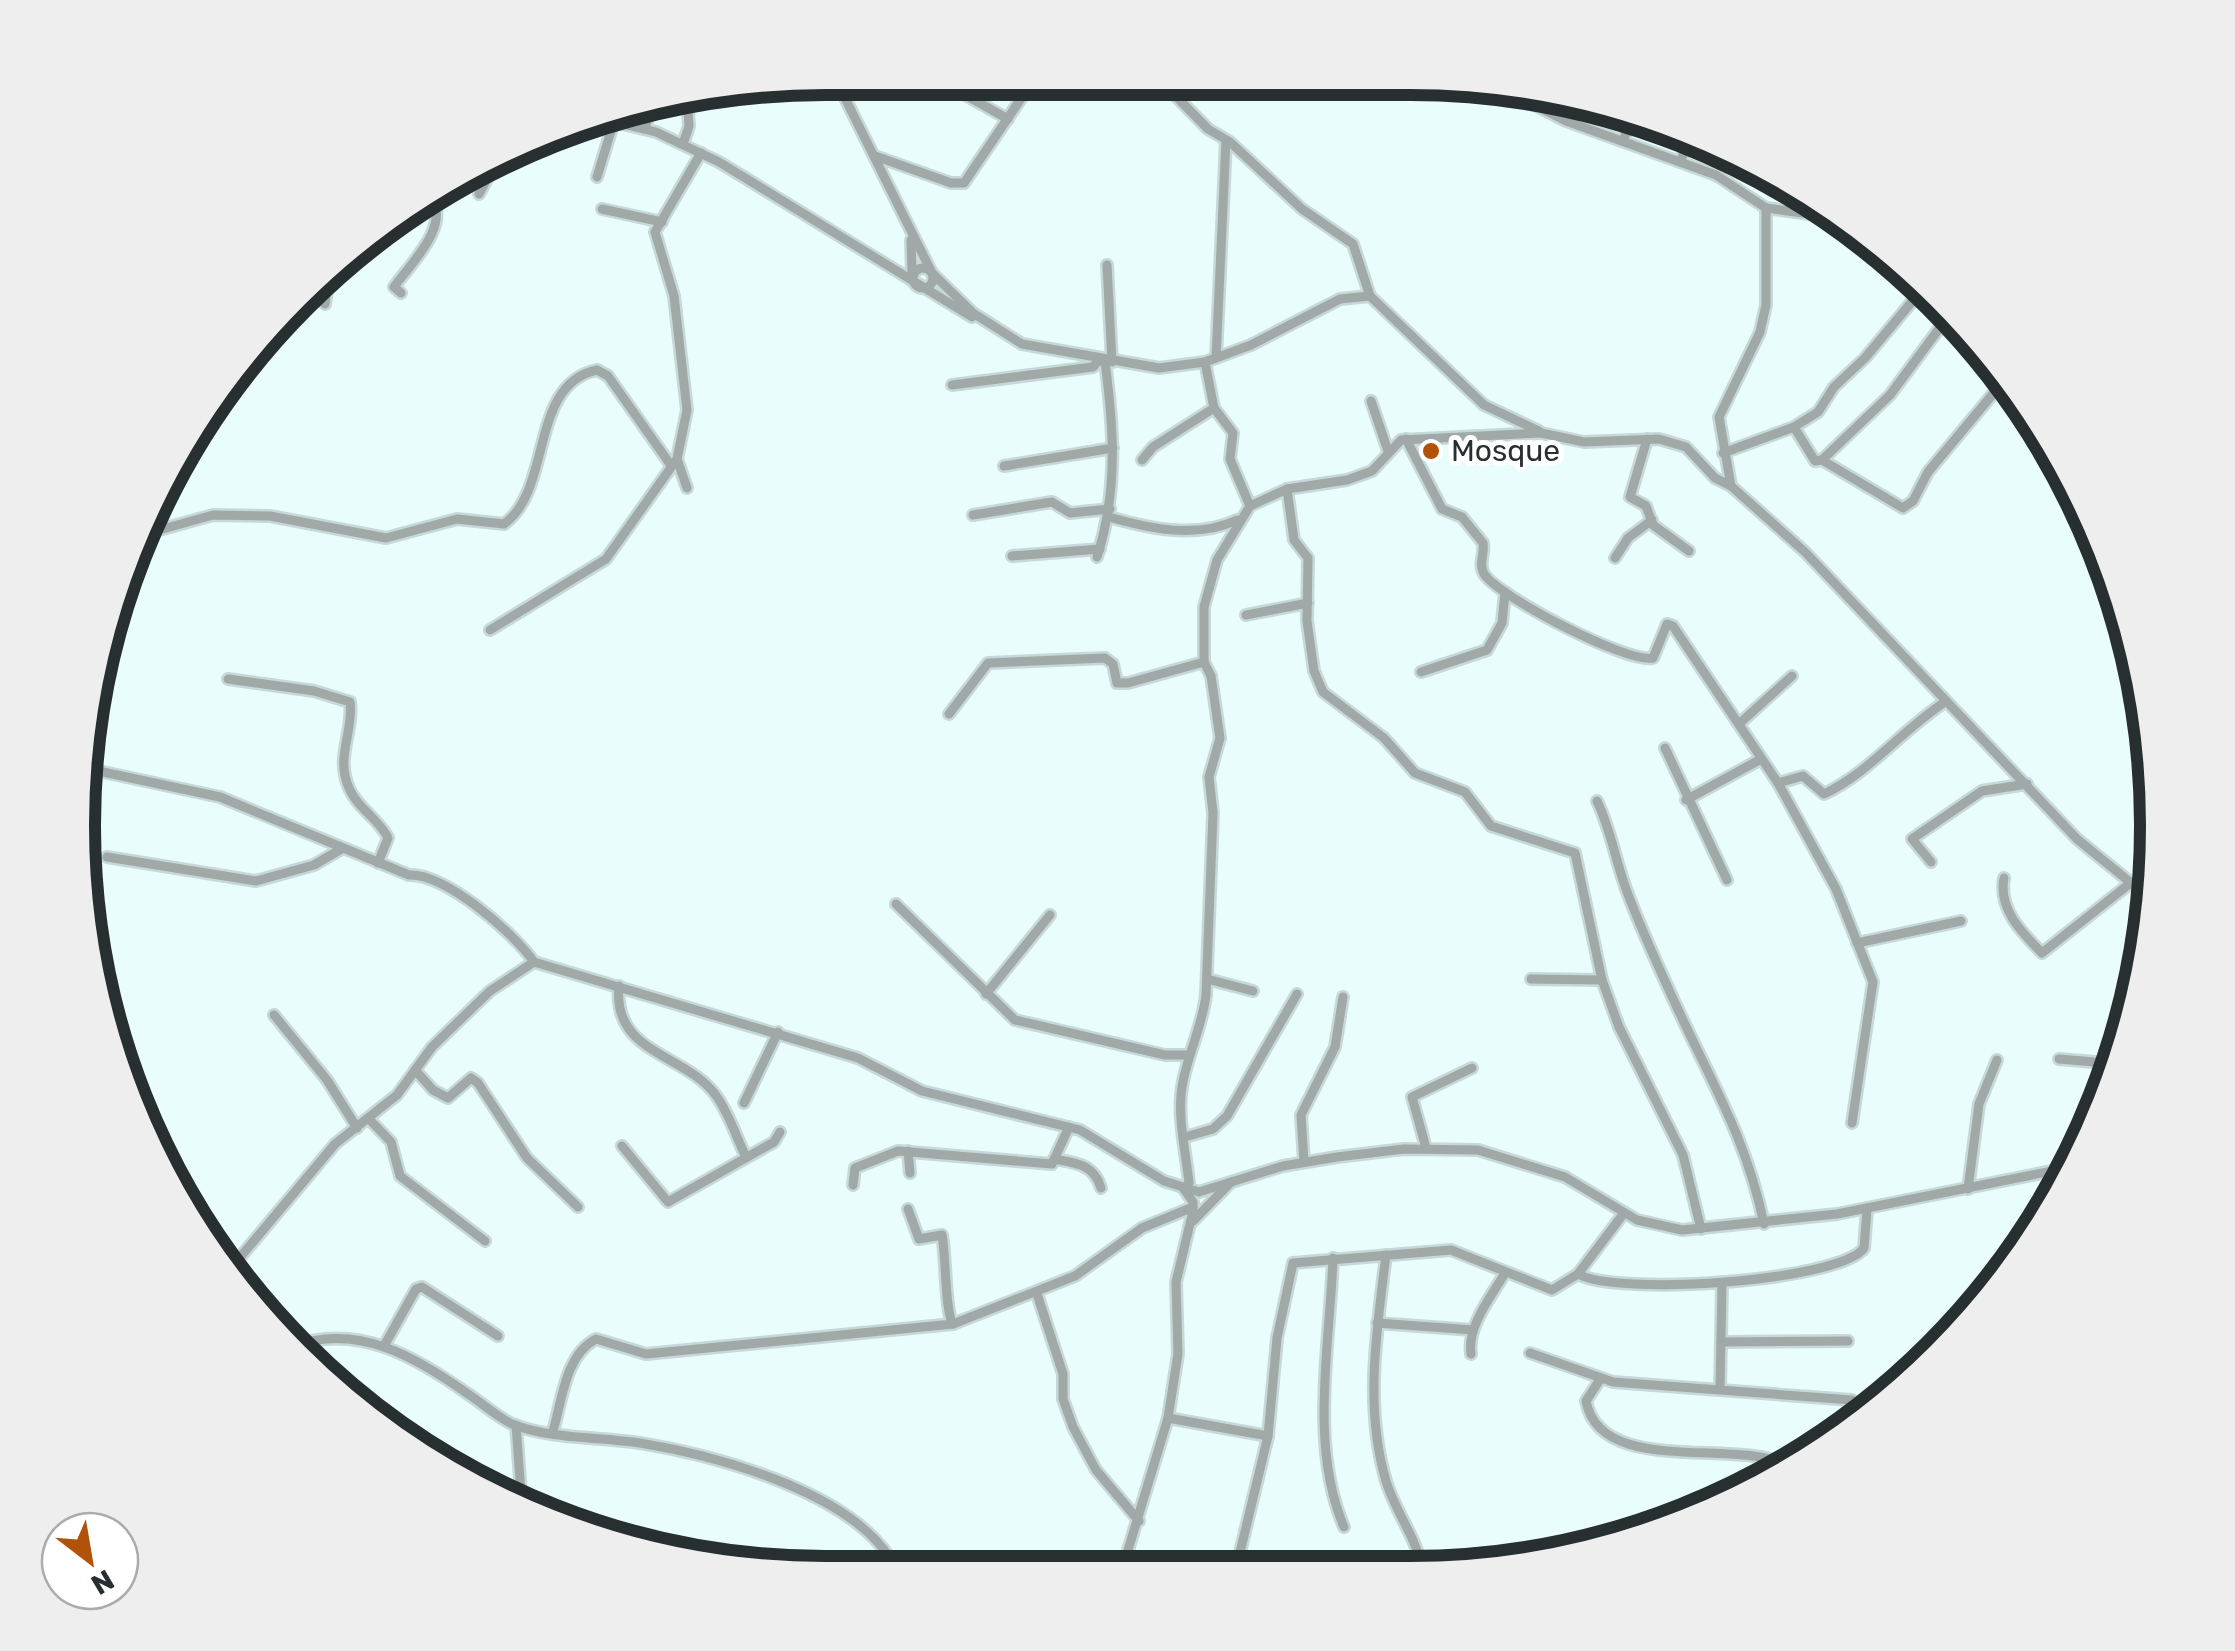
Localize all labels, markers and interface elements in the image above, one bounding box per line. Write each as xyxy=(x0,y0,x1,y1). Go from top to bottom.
place label: Mosque xyxy=(1451,433,1560,469)
marker: Mosque xyxy=(1420,440,1442,462)
north arrow xyxy=(40,1511,140,1611)
text: N xyxy=(85,1563,120,1601)

